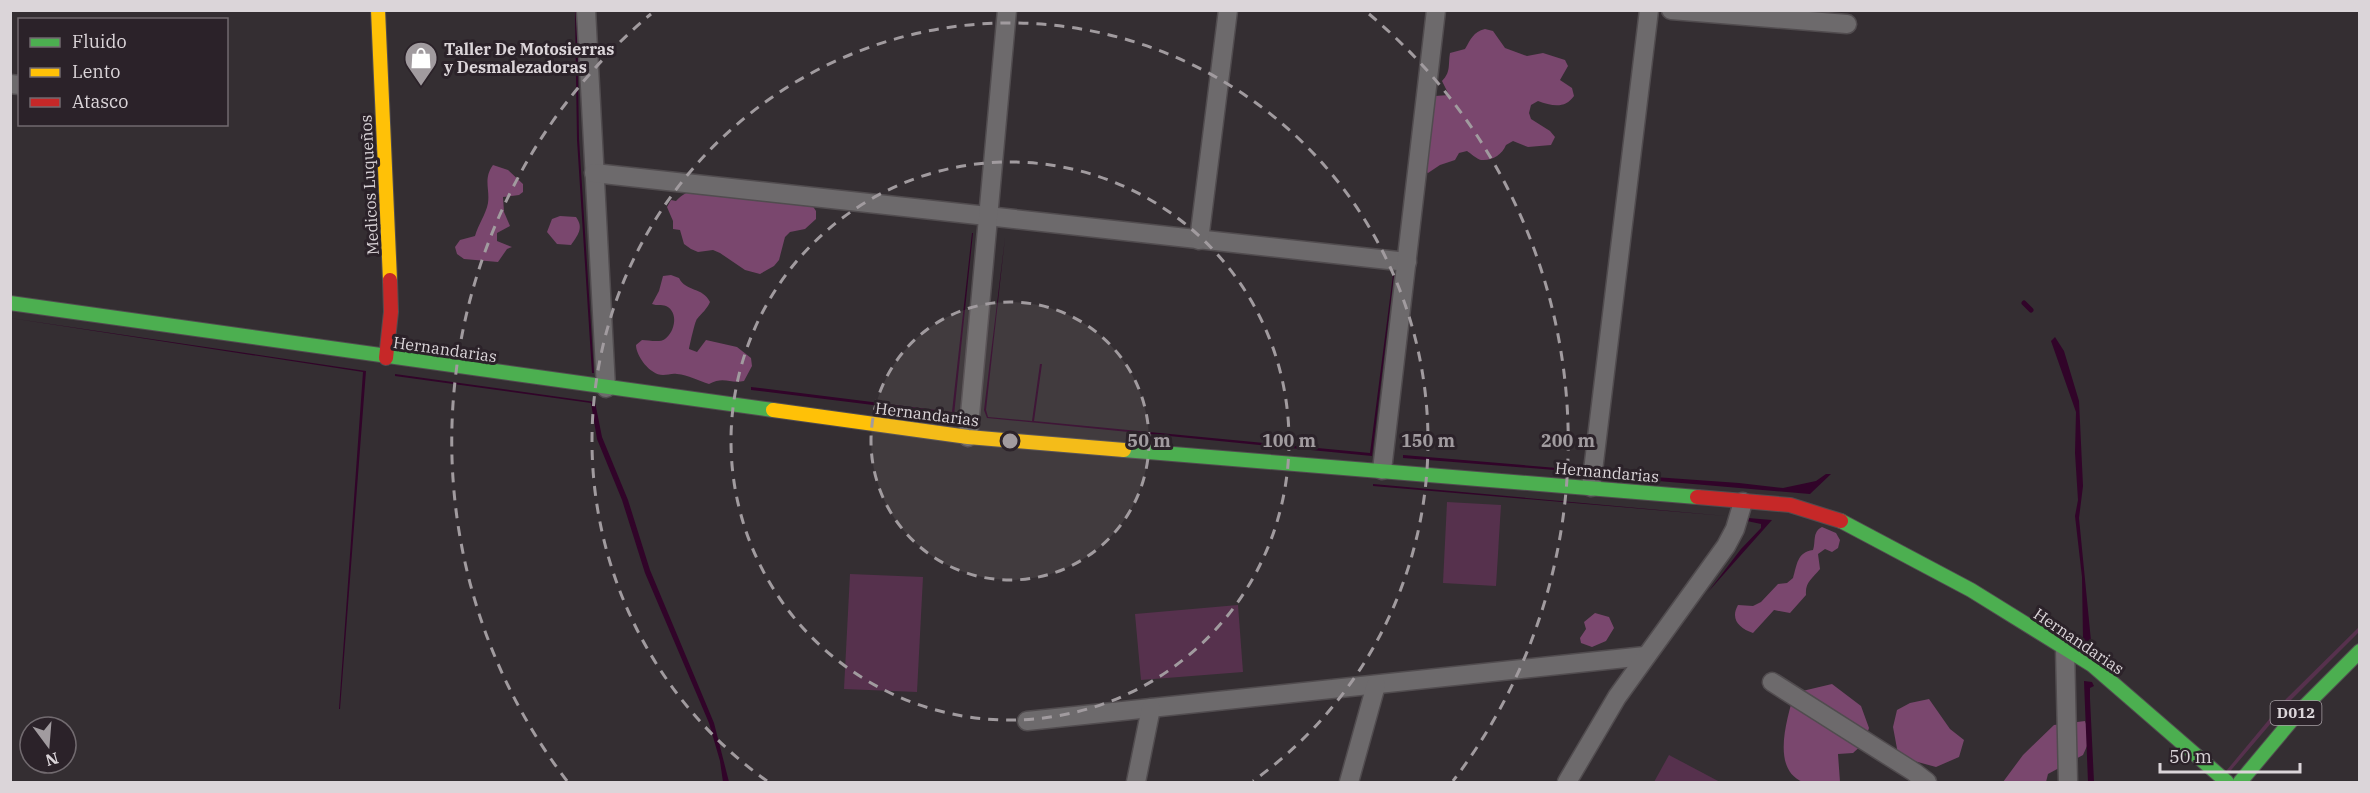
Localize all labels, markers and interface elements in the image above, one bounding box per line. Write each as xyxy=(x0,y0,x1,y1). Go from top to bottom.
legend xyxy=(18,18,228,126)
text: Fluido xyxy=(72,30,127,53)
place label: Taller De Motosierras y Desmalezadoras xyxy=(443,39,614,77)
shop icon: Taller De Motosierras y Desmalezadoras xyxy=(403,40,439,87)
text: Lento xyxy=(72,60,120,83)
text: Atasco xyxy=(72,90,128,113)
street label: Medicos Luqueños xyxy=(355,114,383,256)
street label: Hernandarias xyxy=(392,332,498,366)
street label: Hernandarias xyxy=(874,398,980,430)
text: 50 m xyxy=(1127,429,1171,452)
text: 100 m xyxy=(1262,429,1317,452)
text: 150 m xyxy=(1401,429,1456,452)
text: 200 m xyxy=(1541,429,1596,452)
centre of rings xyxy=(1000,431,1020,451)
street label: Hernandarias xyxy=(1554,457,1660,487)
street label: Hernandarias xyxy=(2030,603,2128,679)
road number: D012 xyxy=(2270,701,2322,725)
north arrow xyxy=(18,715,78,775)
scale bar xyxy=(2160,736,2300,774)
text: 50 m xyxy=(2169,745,2212,768)
text: N xyxy=(43,748,61,771)

